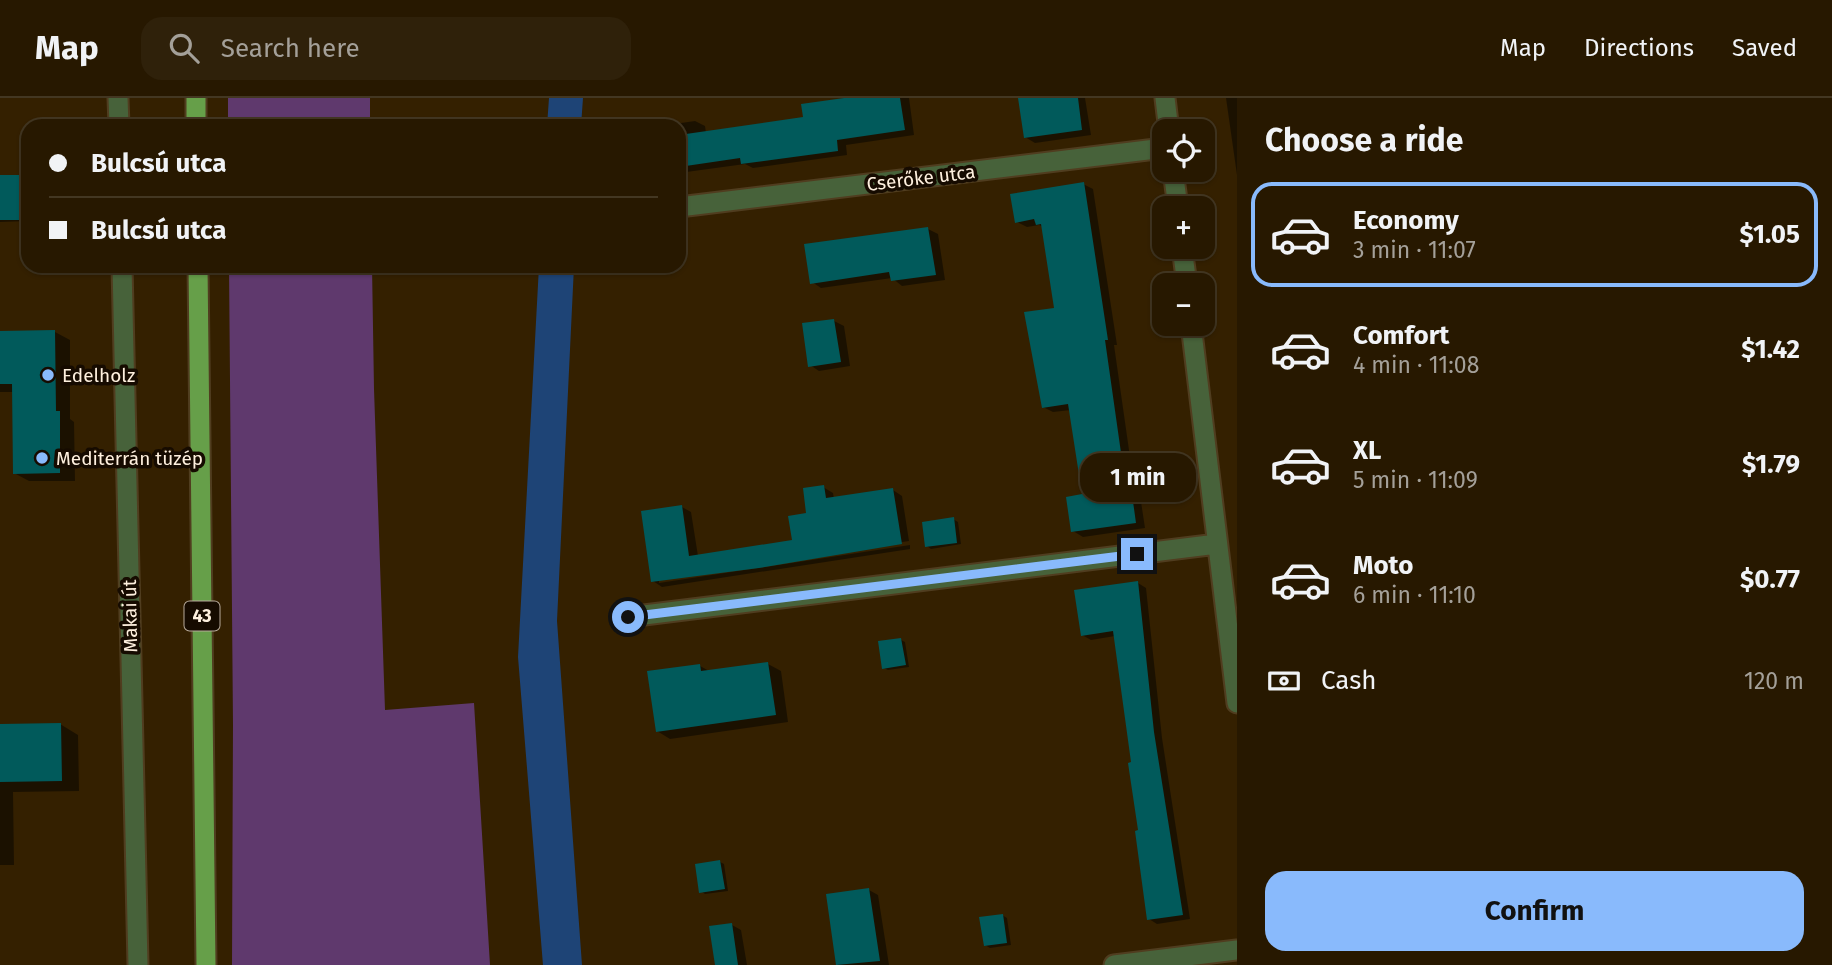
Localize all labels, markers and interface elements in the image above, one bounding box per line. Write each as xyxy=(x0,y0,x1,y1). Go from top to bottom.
search box xyxy=(141,17,631,80)
text: Map xyxy=(35,28,99,68)
icon: search xyxy=(165,29,203,67)
text: Search here xyxy=(221,33,360,64)
text: Map xyxy=(1500,34,1546,62)
text: Directions xyxy=(1584,34,1694,62)
text: Saved xyxy=(1732,34,1797,62)
map controls xyxy=(1152,119,1215,336)
button: locate xyxy=(1152,119,1215,182)
text: Choose a ride xyxy=(1265,121,1463,159)
text: Bulcsú utca xyxy=(91,148,226,179)
street label: Cserőke utca xyxy=(865,160,977,196)
button: + xyxy=(1152,196,1215,259)
icon: car xyxy=(1269,203,1332,266)
text: Economy xyxy=(1353,205,1459,236)
text: Bulcsú utca xyxy=(91,215,226,246)
text: $1.05 xyxy=(1740,219,1800,250)
text: 3 min · 11:07 xyxy=(1353,236,1476,264)
button: − xyxy=(1152,273,1215,336)
icon: car xyxy=(1269,318,1332,381)
text: Comfort xyxy=(1353,320,1449,351)
text: $1.42 xyxy=(1741,334,1800,365)
text: 4 min · 11:08 xyxy=(1353,351,1479,379)
place label: Edelholz xyxy=(62,364,135,387)
marker: Edelholz xyxy=(40,367,56,383)
icon: car xyxy=(1269,433,1332,496)
text: XL xyxy=(1353,435,1381,466)
place label: Mediterrán tüzép xyxy=(56,447,203,470)
text: $1.79 xyxy=(1742,449,1800,480)
marker: Mediterrán tüzép xyxy=(34,450,50,466)
callout: 1 min xyxy=(1079,452,1195,502)
text: 1 min xyxy=(1110,463,1166,491)
text: 5 min · 11:09 xyxy=(1353,466,1478,494)
route end xyxy=(1121,538,1153,570)
icon: car xyxy=(1269,548,1332,611)
text: Moto xyxy=(1353,550,1413,581)
text: $0.77 xyxy=(1740,564,1800,595)
street label: Makai út xyxy=(118,579,142,653)
text: 6 min · 11:10 xyxy=(1353,581,1476,609)
route start xyxy=(612,601,644,633)
road number: 43 xyxy=(184,602,220,630)
icon: cash xyxy=(1265,662,1303,700)
text: Cash xyxy=(1321,665,1377,696)
text: 120 m xyxy=(1744,667,1804,695)
button: Confirm xyxy=(1265,871,1804,951)

